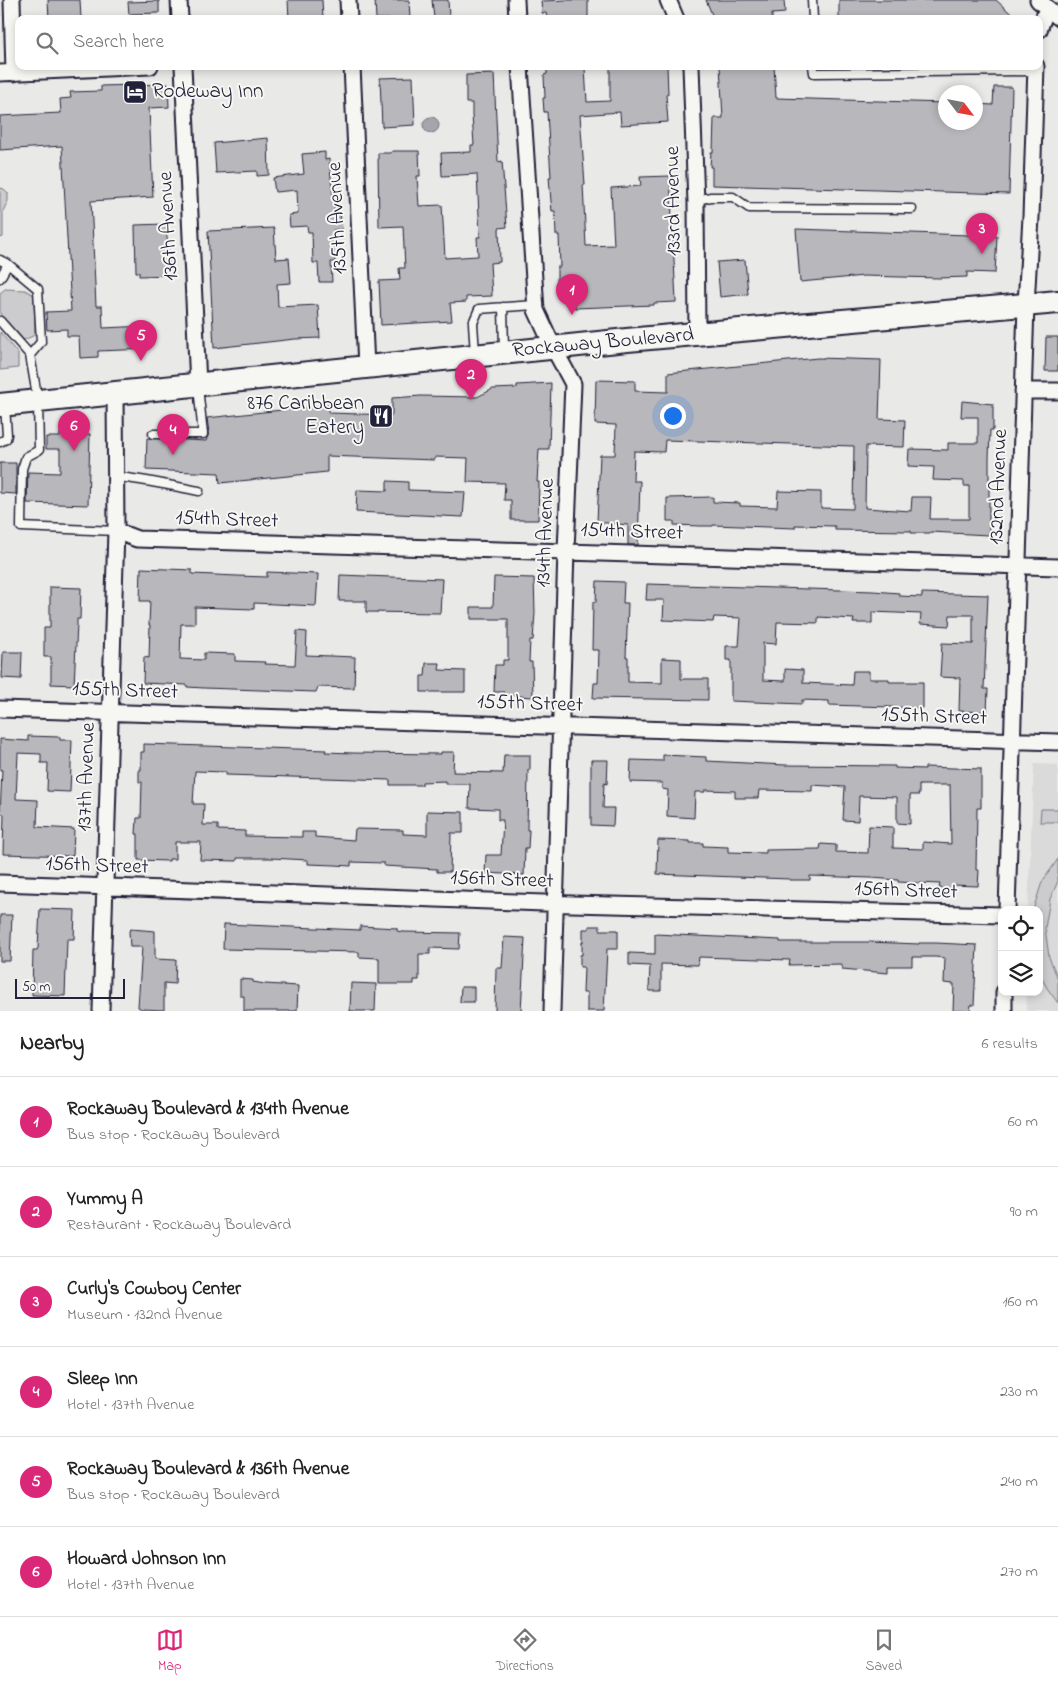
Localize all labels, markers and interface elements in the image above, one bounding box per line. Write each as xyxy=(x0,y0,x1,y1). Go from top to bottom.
search box xyxy=(15,15,1043,70)
icon: search xyxy=(33,29,61,57)
text: Search here xyxy=(73,29,164,56)
place label: Rodeway Inn xyxy=(152,77,263,109)
hotel icon: Rodeway Inn xyxy=(122,79,148,105)
north arrow xyxy=(938,85,983,130)
street label: 133rd Avenue xyxy=(658,145,690,256)
street label: 135th Avenue xyxy=(320,160,356,275)
street label: 136th Avenue xyxy=(151,170,187,282)
pin: 3 xyxy=(966,213,998,254)
pin: 1 xyxy=(556,274,588,315)
pin: 5 xyxy=(125,320,157,361)
street label: Rockaway Boulevard xyxy=(511,320,695,368)
pin: 2 xyxy=(455,359,487,400)
place label: 876 Caribbean Eatery xyxy=(247,389,364,445)
restaurant icon: 876 Caribbean Eatery xyxy=(368,403,394,429)
your location xyxy=(660,403,686,429)
pin: 6 xyxy=(58,410,90,451)
pin: 4 xyxy=(157,414,189,455)
street label: 132nd Avenue xyxy=(982,428,1016,545)
street label: 134th Avenue xyxy=(529,477,563,588)
street label: 154th Street xyxy=(175,503,279,537)
street label: 154th Street xyxy=(580,515,684,549)
street label: 155th Street xyxy=(72,674,178,708)
street label: 155th Street xyxy=(477,687,583,721)
street label: 155th Street xyxy=(881,700,987,734)
street label: 137th Avenue xyxy=(70,721,104,832)
street label: 156th Street xyxy=(45,849,149,883)
street label: 156th Street xyxy=(450,863,554,897)
street label: 156th Street xyxy=(854,874,958,908)
map controls xyxy=(998,906,1043,996)
button: locate xyxy=(998,906,1043,951)
button: layers xyxy=(998,951,1043,996)
scale bar xyxy=(15,976,125,999)
text: 50 m xyxy=(22,977,50,998)
text: Nearby xyxy=(20,1029,84,1059)
text: 6 results xyxy=(981,1032,1038,1056)
text: Rockaway Boulevard & 134th Avenue xyxy=(67,1096,349,1123)
text: 1 xyxy=(33,1110,39,1134)
text: 60 m xyxy=(1008,1110,1038,1134)
text: Bus stop · Rockaway Boulevard xyxy=(67,1123,280,1147)
text: Yummy A xyxy=(67,1186,143,1213)
text: 2 xyxy=(32,1200,40,1224)
text: 90 m xyxy=(1010,1200,1038,1224)
text: Restaurant · Rockaway Boulevard xyxy=(67,1213,291,1237)
text: Curly's Cowboy Center xyxy=(67,1276,241,1303)
text: 3 xyxy=(33,1290,39,1314)
text: 160 m xyxy=(1003,1290,1038,1314)
text: Museum · 132nd Avenue xyxy=(67,1303,222,1327)
text: Sleep Inn xyxy=(67,1366,138,1393)
text: 4 xyxy=(33,1380,39,1404)
text: 230 m xyxy=(1000,1380,1038,1404)
text: Hotel · 137th Avenue xyxy=(67,1393,194,1417)
text: Rockaway Boulevard & 136th Avenue xyxy=(67,1456,349,1483)
text: 5 xyxy=(31,1470,41,1494)
text: 240 m xyxy=(1000,1470,1038,1494)
text: Bus stop · Rockaway Boulevard xyxy=(67,1483,280,1507)
text: Howard Johnson Inn xyxy=(67,1546,226,1573)
text: 6 xyxy=(32,1560,40,1584)
text: 270 m xyxy=(1000,1560,1038,1584)
text: Hotel · 137th Avenue xyxy=(67,1573,194,1597)
tab: Map xyxy=(156,1626,184,1677)
tab: Directions xyxy=(496,1626,554,1677)
tab: Saved xyxy=(866,1626,902,1677)

